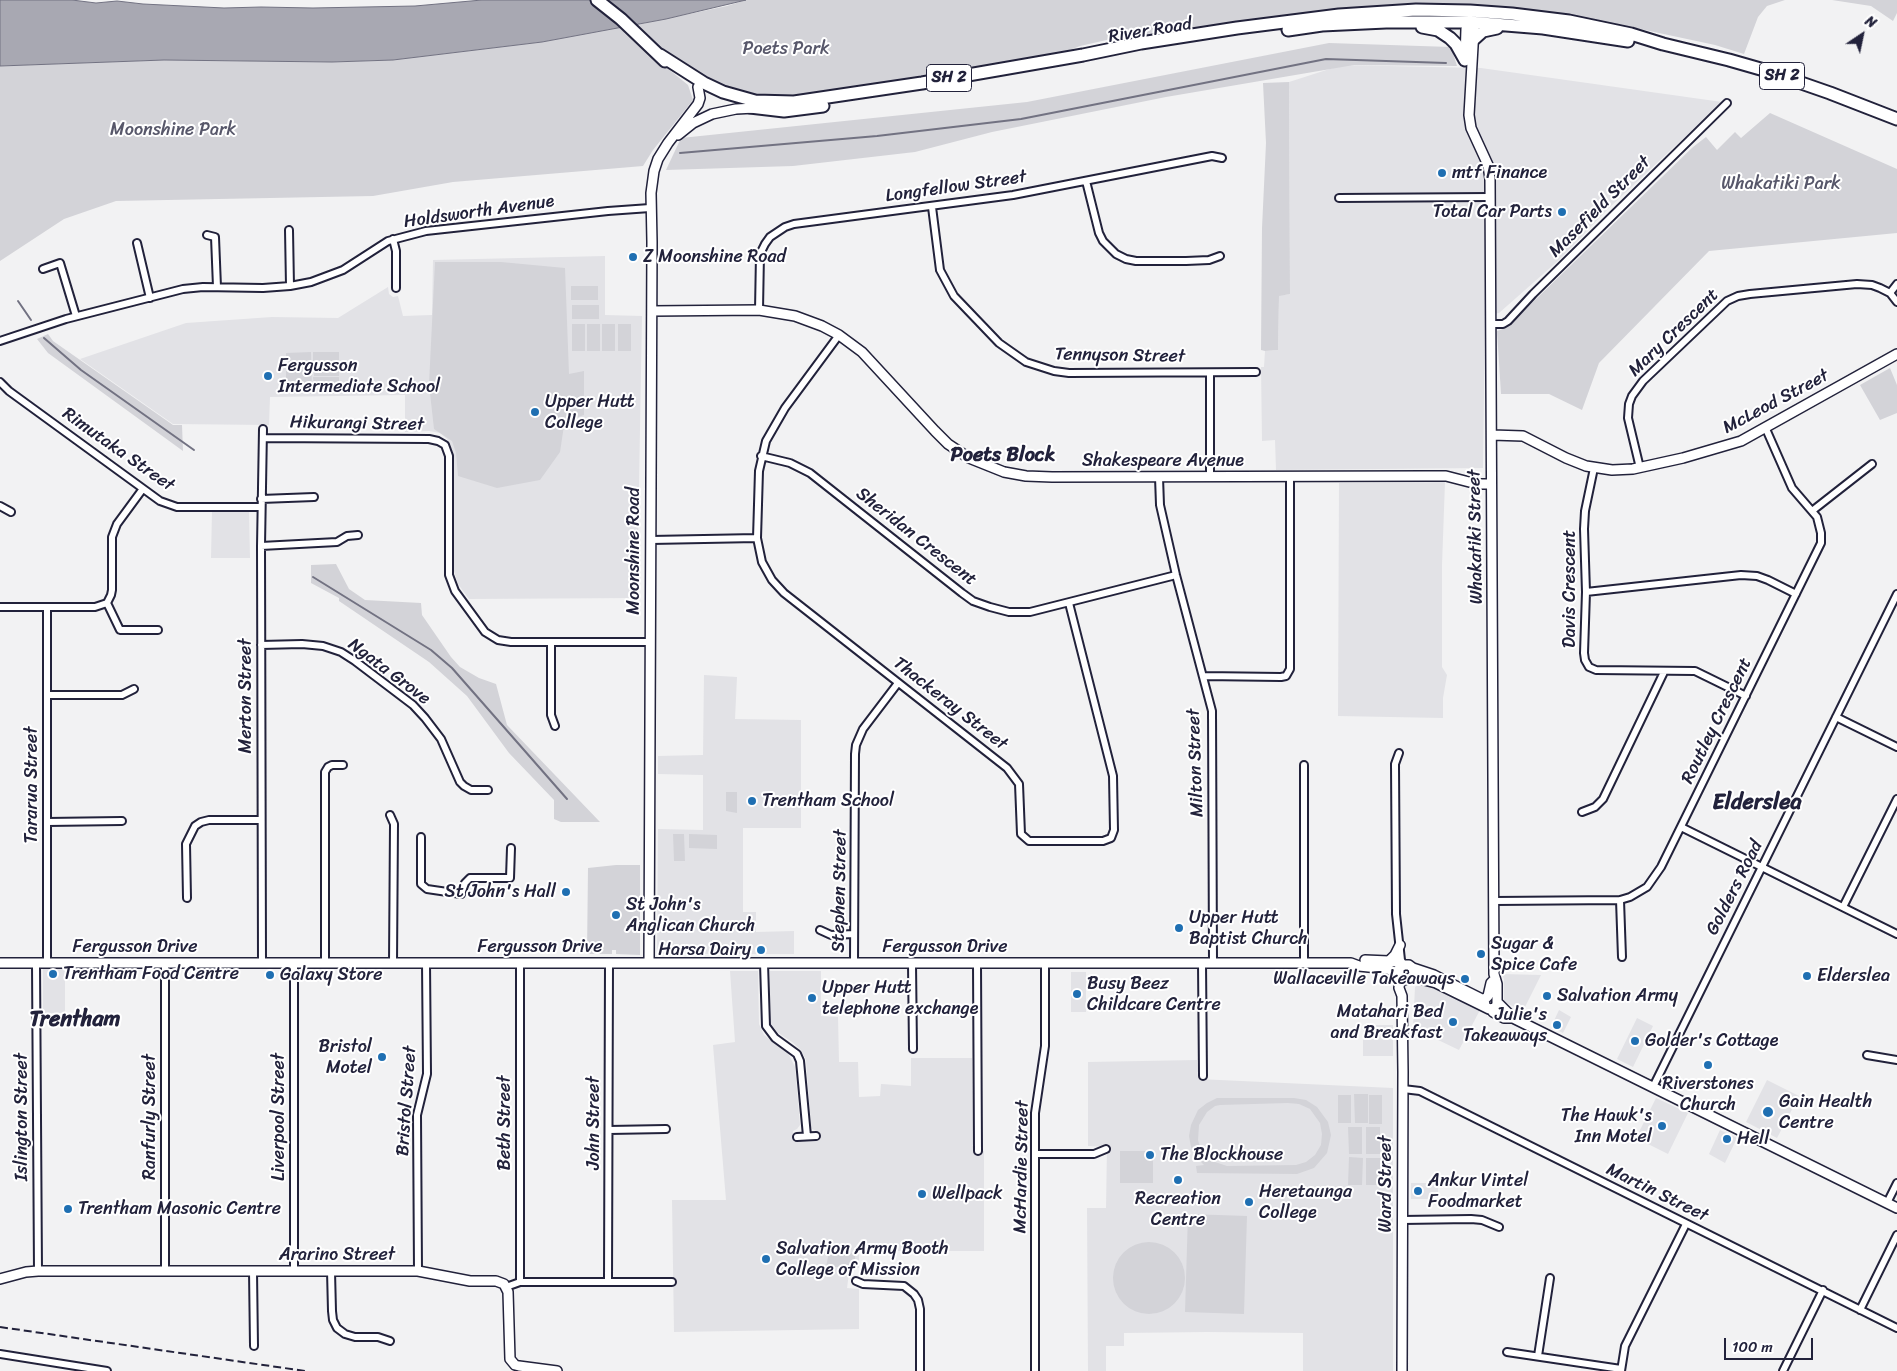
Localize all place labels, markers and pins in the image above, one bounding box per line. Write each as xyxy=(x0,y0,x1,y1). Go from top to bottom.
place label: mtf Finance xyxy=(1452,162,1547,184)
marker: mtf Finance xyxy=(1436,167,1448,179)
place label: Total Car Parts xyxy=(1433,201,1552,223)
marker: Total Car Parts xyxy=(1556,206,1568,218)
place label: Z Moonshine Road xyxy=(643,246,786,268)
marker: Z Moonshine Road xyxy=(627,251,639,263)
place label: Fergusson Intermediate School xyxy=(278,355,440,398)
marker: Fergusson Intermediate School xyxy=(262,370,274,382)
place label: Upper Hutt College xyxy=(545,391,634,434)
marker: Upper Hutt College xyxy=(529,406,541,418)
place label: Trentham School xyxy=(762,790,894,812)
marker: Trentham School xyxy=(746,795,758,807)
place label: St John's Hall xyxy=(445,881,556,903)
marker: St John's Hall xyxy=(560,886,572,898)
place label: St John's Anglican Church xyxy=(626,894,755,936)
place label: Upper Hutt Baptist Church xyxy=(1189,907,1308,950)
marker: St John's Anglican Church xyxy=(610,909,622,921)
marker: Upper Hutt Baptist Church xyxy=(1173,922,1185,934)
place label: Sugar & Spice Cafe xyxy=(1491,933,1577,976)
place label: Harsa Dairy xyxy=(658,939,751,961)
marker: Harsa Dairy xyxy=(755,944,767,956)
marker: Sugar & Spice Cafe xyxy=(1475,948,1487,960)
place label: Trentham Food Centre xyxy=(63,963,239,985)
place label: Galaxy Store xyxy=(280,964,382,986)
place label: Elderslea xyxy=(1817,965,1890,987)
marker: Trentham Food Centre xyxy=(47,968,59,980)
place label: Wallaceville Takeaways xyxy=(1273,968,1455,990)
marker: Galaxy Store xyxy=(264,969,276,981)
marker: Elderslea xyxy=(1801,970,1813,982)
place label: Busy Beez Childcare Centre xyxy=(1087,973,1221,1016)
marker: Wallaceville Takeaways xyxy=(1459,973,1471,985)
place label: Upper Hutt telephone exchange xyxy=(822,977,978,1020)
place label: Salvation Army xyxy=(1557,985,1678,1007)
marker: Busy Beez Childcare Centre xyxy=(1071,988,1083,1000)
marker: Salvation Army xyxy=(1541,990,1553,1002)
marker: Upper Hutt telephone exchange xyxy=(806,992,818,1004)
place label: Matahari Bed and Breakfast xyxy=(1331,1001,1443,1044)
place label: Julie's Takeaways xyxy=(1463,1004,1547,1046)
marker: Matahari Bed and Breakfast xyxy=(1447,1016,1459,1028)
marker: Julie's Takeaways xyxy=(1551,1019,1563,1031)
place label: Golder's Cottage xyxy=(1645,1030,1778,1052)
marker: Golder's Cottage xyxy=(1629,1035,1641,1047)
place label: Bristol Motel xyxy=(318,1036,372,1078)
marker: Bristol Motel xyxy=(376,1051,388,1063)
marker: Riverstones Church xyxy=(1702,1059,1714,1071)
place label: Riverstones Church xyxy=(1662,1073,1754,1116)
place label: Gain Health Centre xyxy=(1779,1091,1872,1134)
place label: The Hawk's Inn Motel xyxy=(1561,1105,1652,1148)
marker: Gain Health Centre xyxy=(1761,1105,1775,1119)
marker: The Hawk's Inn Motel xyxy=(1656,1120,1668,1132)
place label: Hell xyxy=(1737,1128,1769,1150)
marker: Hell xyxy=(1721,1133,1733,1145)
place label: The Blockhouse xyxy=(1160,1144,1283,1166)
marker: The Blockhouse xyxy=(1144,1149,1156,1161)
place label: Ankur Vintel Foodmarket xyxy=(1428,1170,1528,1212)
marker: Recreation Centre xyxy=(1172,1174,1184,1186)
place label: Heretaunga College xyxy=(1259,1181,1352,1224)
place label: Wellpack xyxy=(932,1183,1002,1205)
marker: Ankur Vintel Foodmarket xyxy=(1412,1185,1424,1197)
marker: Wellpack xyxy=(916,1188,928,1200)
place label: Recreation Centre xyxy=(1135,1188,1221,1230)
marker: Heretaunga College xyxy=(1243,1196,1255,1208)
place label: Trentham Masonic Centre xyxy=(78,1198,281,1220)
marker: Trentham Masonic Centre xyxy=(62,1203,74,1215)
place label: Salvation Army Booth College of Mission xyxy=(776,1238,948,1280)
marker: Salvation Army Booth College of Mission xyxy=(760,1253,772,1265)

